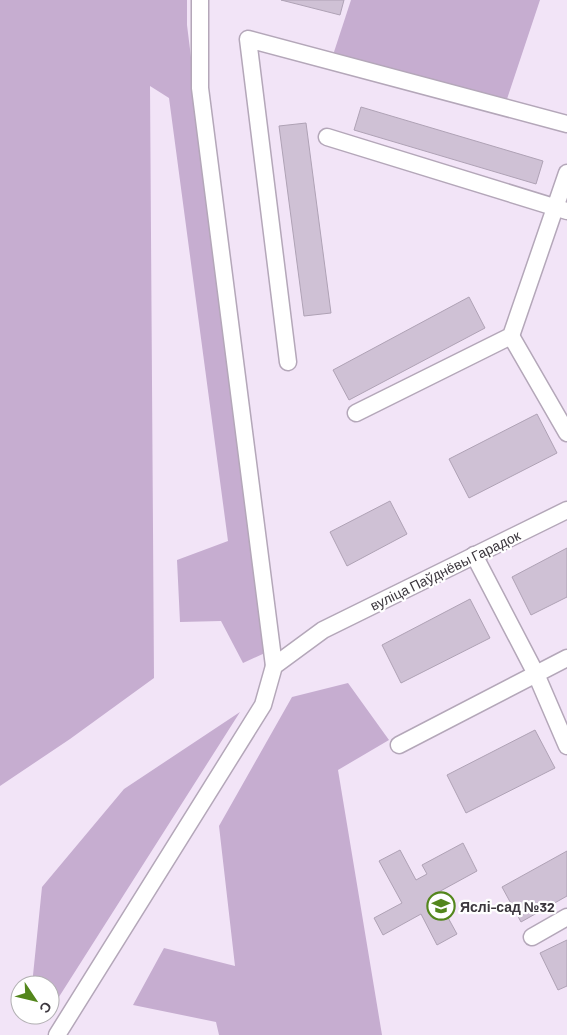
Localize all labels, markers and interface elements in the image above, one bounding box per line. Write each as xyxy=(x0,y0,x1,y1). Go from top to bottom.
street label: вуліца Паўднёвы Гарадок xyxy=(367,526,524,614)
school or university icon: Яслі-сад №32 xyxy=(426,891,456,921)
place label: Яслі-сад №32 xyxy=(460,898,555,915)
north arrow xyxy=(10,975,60,1025)
text: С xyxy=(36,999,56,1017)

